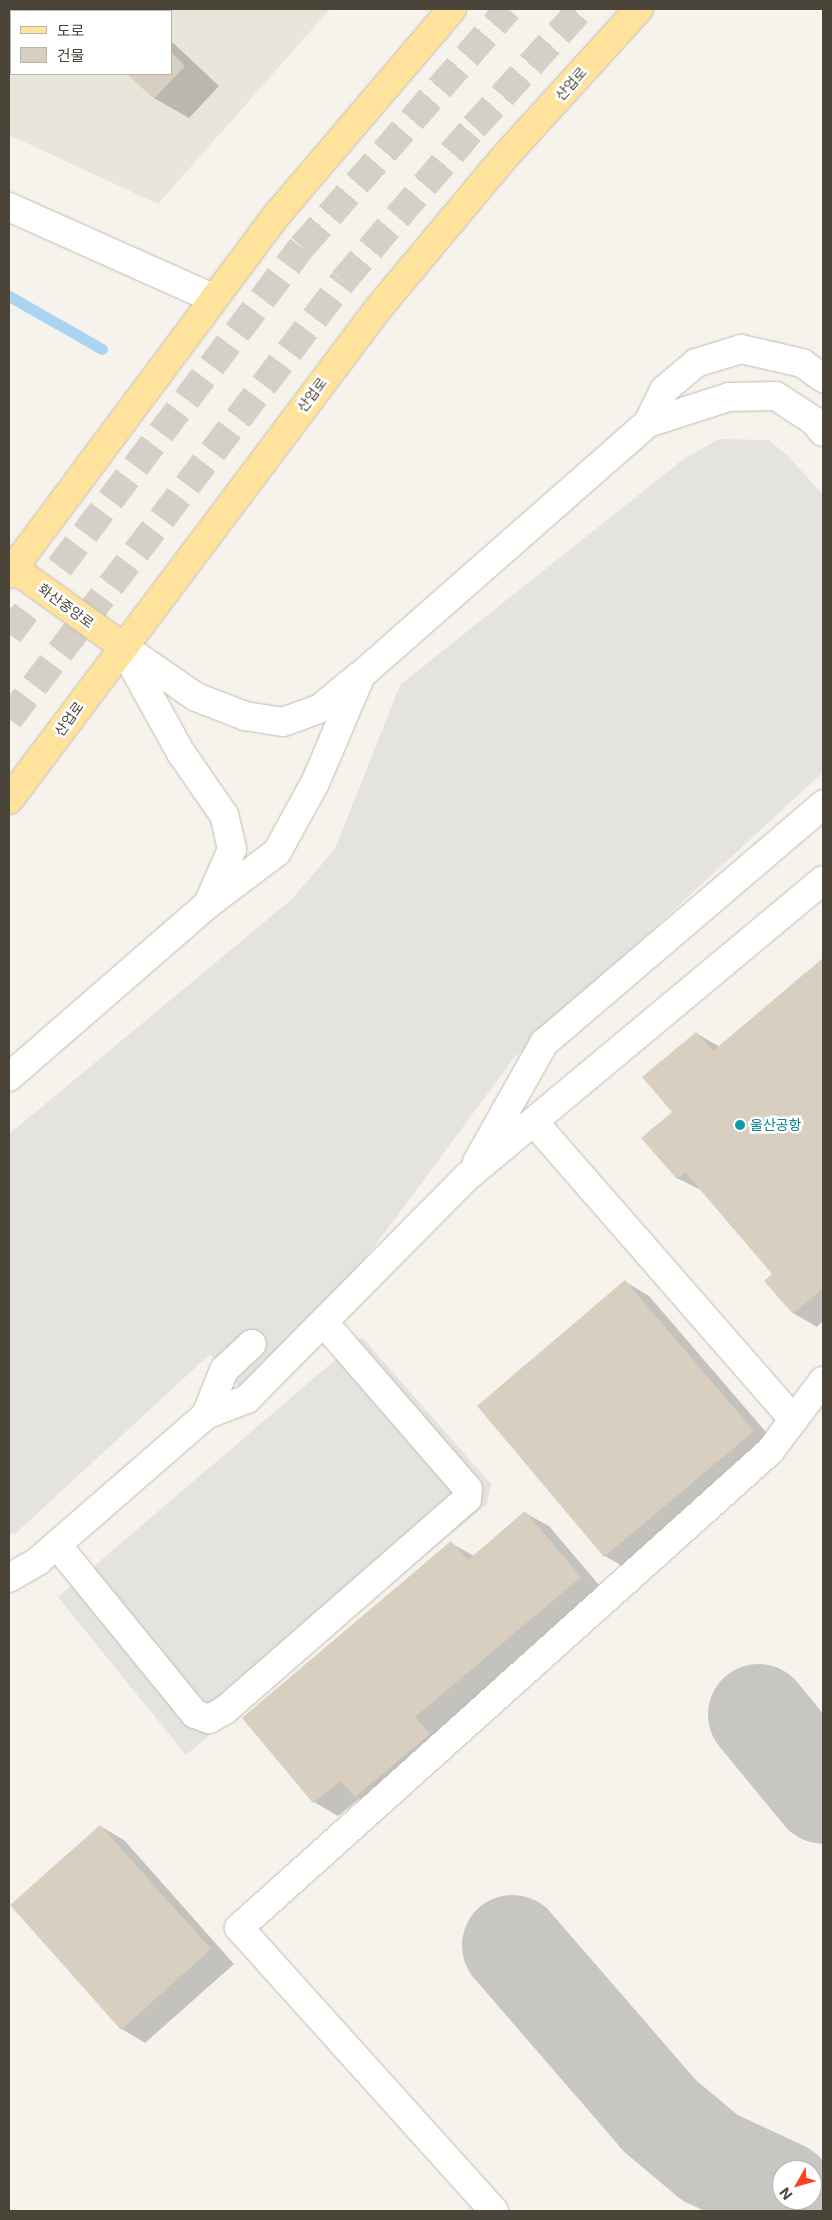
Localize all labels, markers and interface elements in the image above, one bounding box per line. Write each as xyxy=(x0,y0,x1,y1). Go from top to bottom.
legend xyxy=(10,10,172,75)
text: 도로 xyxy=(57,21,85,40)
text: 건물 xyxy=(57,46,85,65)
street label: 산업로 xyxy=(552,64,590,104)
street label: 산업로 xyxy=(294,375,330,415)
street label: 화산중앙로 xyxy=(35,580,97,632)
street label: 산업로 xyxy=(51,698,87,740)
place label: 울산공항 xyxy=(750,1117,802,1133)
marker: 울산공항 xyxy=(734,1119,746,1131)
north arrow xyxy=(772,2160,822,2210)
text: N xyxy=(776,2184,796,2203)

